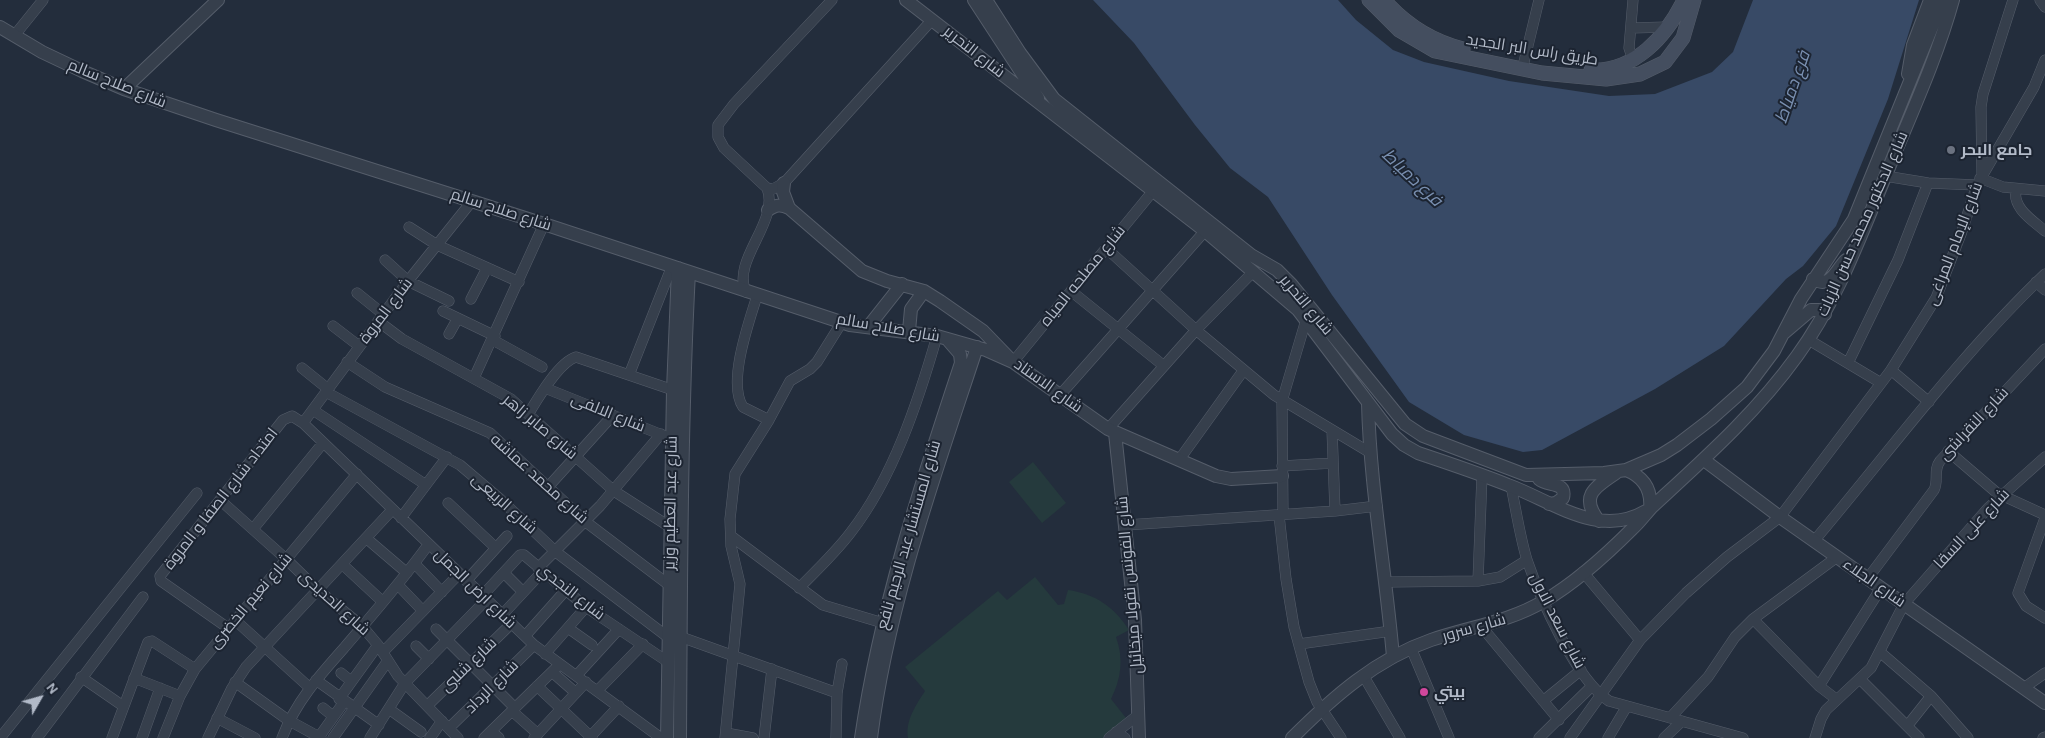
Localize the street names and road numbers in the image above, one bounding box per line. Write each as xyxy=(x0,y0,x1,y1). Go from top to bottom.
street label: شارع التحرير xyxy=(939,22,1009,82)
street label: طريق راس البر الجديد xyxy=(1464,30,1600,70)
street label: شارع صلاح سالم xyxy=(65,56,169,112)
street label: شارع الدكتور محمد حسن الزيات xyxy=(1813,128,1913,320)
street label: شارع الإمام المراغى xyxy=(1923,180,1987,308)
street label: شارع صلاح سالم xyxy=(448,185,554,235)
street label: شارع مصلحه المياه xyxy=(1036,222,1130,330)
street label: شارع التحرير xyxy=(1275,271,1337,339)
street label: شارع المروة xyxy=(355,274,417,348)
street label: شارع صلاح سالم xyxy=(835,309,941,347)
street label: شارع الاستاد xyxy=(1010,355,1086,417)
street label: شارع النقراشى xyxy=(1935,383,2013,465)
street label: شارع الالفى xyxy=(568,389,648,437)
street label: شارع صابر زاهر xyxy=(499,390,581,464)
street label: امتداد شارع الصفا و المروة xyxy=(160,424,282,574)
street label: شارع محمد عماشه xyxy=(486,430,592,528)
street label: شارع عبد العظيم وزير xyxy=(660,436,682,570)
street label: شارع المستشار عبد الرحيم نافع xyxy=(873,438,945,632)
street label: شارع الربيعى xyxy=(467,470,541,538)
street label: شارع على السقا xyxy=(1930,485,2014,573)
street label: شارع الفونس نقولا ميخائيل xyxy=(1113,495,1147,675)
street label: شارع ارض الجمل xyxy=(430,545,520,633)
street label: شارع نعيم الخضرى xyxy=(205,549,297,653)
street label: شارع الجلاء xyxy=(1839,554,1909,612)
street label: شارع النجدي xyxy=(533,560,609,624)
street label: شارع الحديدى xyxy=(295,566,373,640)
street label: شارع سعد الاول xyxy=(1525,570,1589,672)
street label: شارع سرور xyxy=(1440,610,1508,646)
street label: شارع شلبى xyxy=(437,634,501,696)
street label: شارع الرداد xyxy=(461,656,523,718)

